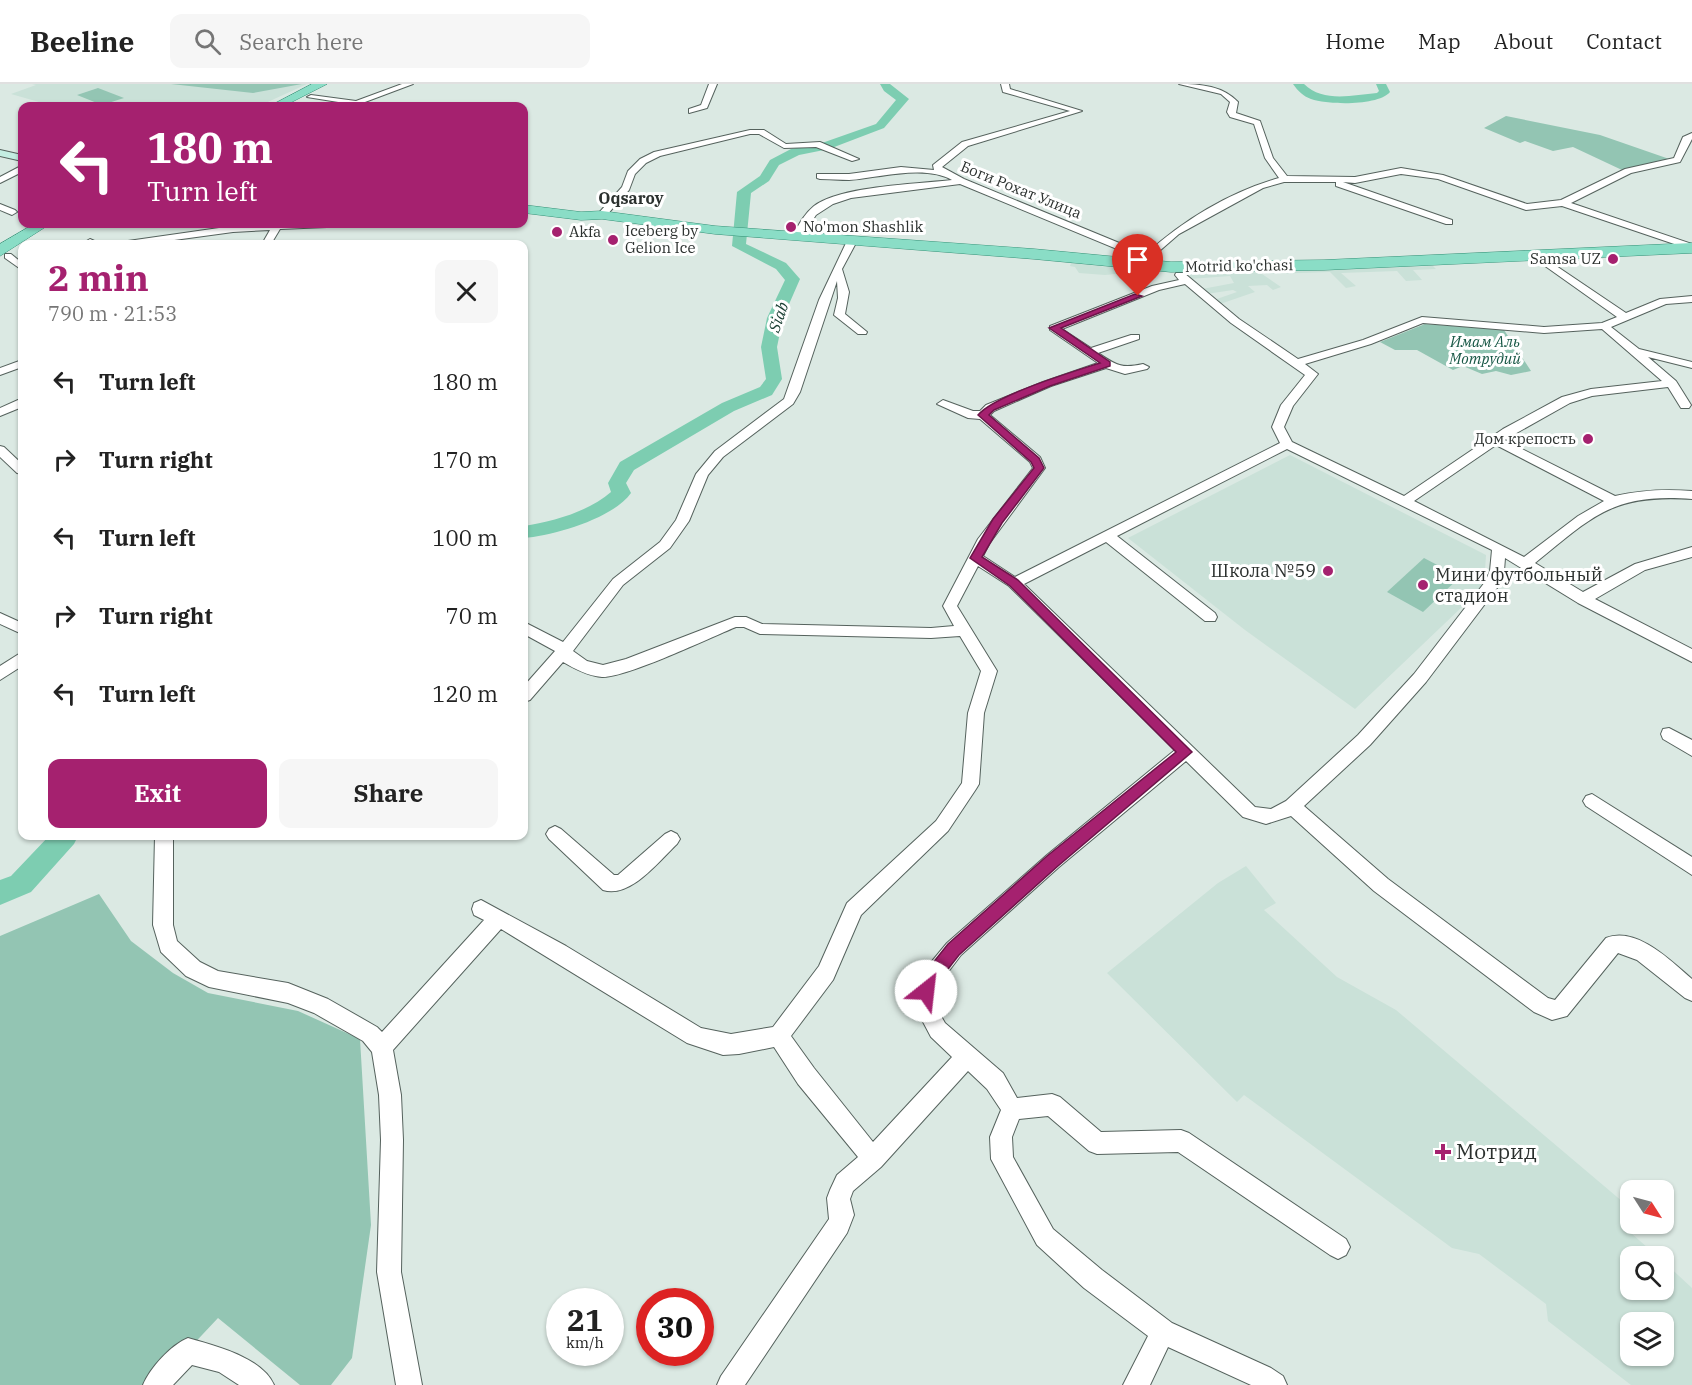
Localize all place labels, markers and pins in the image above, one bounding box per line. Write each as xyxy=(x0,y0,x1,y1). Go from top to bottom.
place label: No'mon Shashlik xyxy=(803,217,923,236)
marker: No'mon Shashlik xyxy=(784,220,798,234)
place label: Iceberg by Gelion Ice xyxy=(625,221,698,257)
place label: Akfa xyxy=(569,222,601,241)
marker: Akfa xyxy=(550,225,564,239)
marker: Iceberg by Gelion Ice xyxy=(606,233,620,247)
pin xyxy=(1112,234,1163,296)
place label: Samsa UZ xyxy=(1530,249,1601,268)
marker: Samsa UZ xyxy=(1606,252,1620,266)
place label: Дом крепость xyxy=(1474,429,1576,448)
marker: Дом крепость xyxy=(1581,432,1595,446)
place label: Школа №59 xyxy=(1211,559,1316,582)
place label: Мини футбольный стадион xyxy=(1435,563,1603,607)
marker: Школа №59 xyxy=(1321,564,1335,578)
marker: Мини футбольный стадион xyxy=(1416,578,1430,592)
place label: Мотрид xyxy=(1456,1137,1537,1165)
marker: Мотрид xyxy=(1434,1143,1452,1161)

